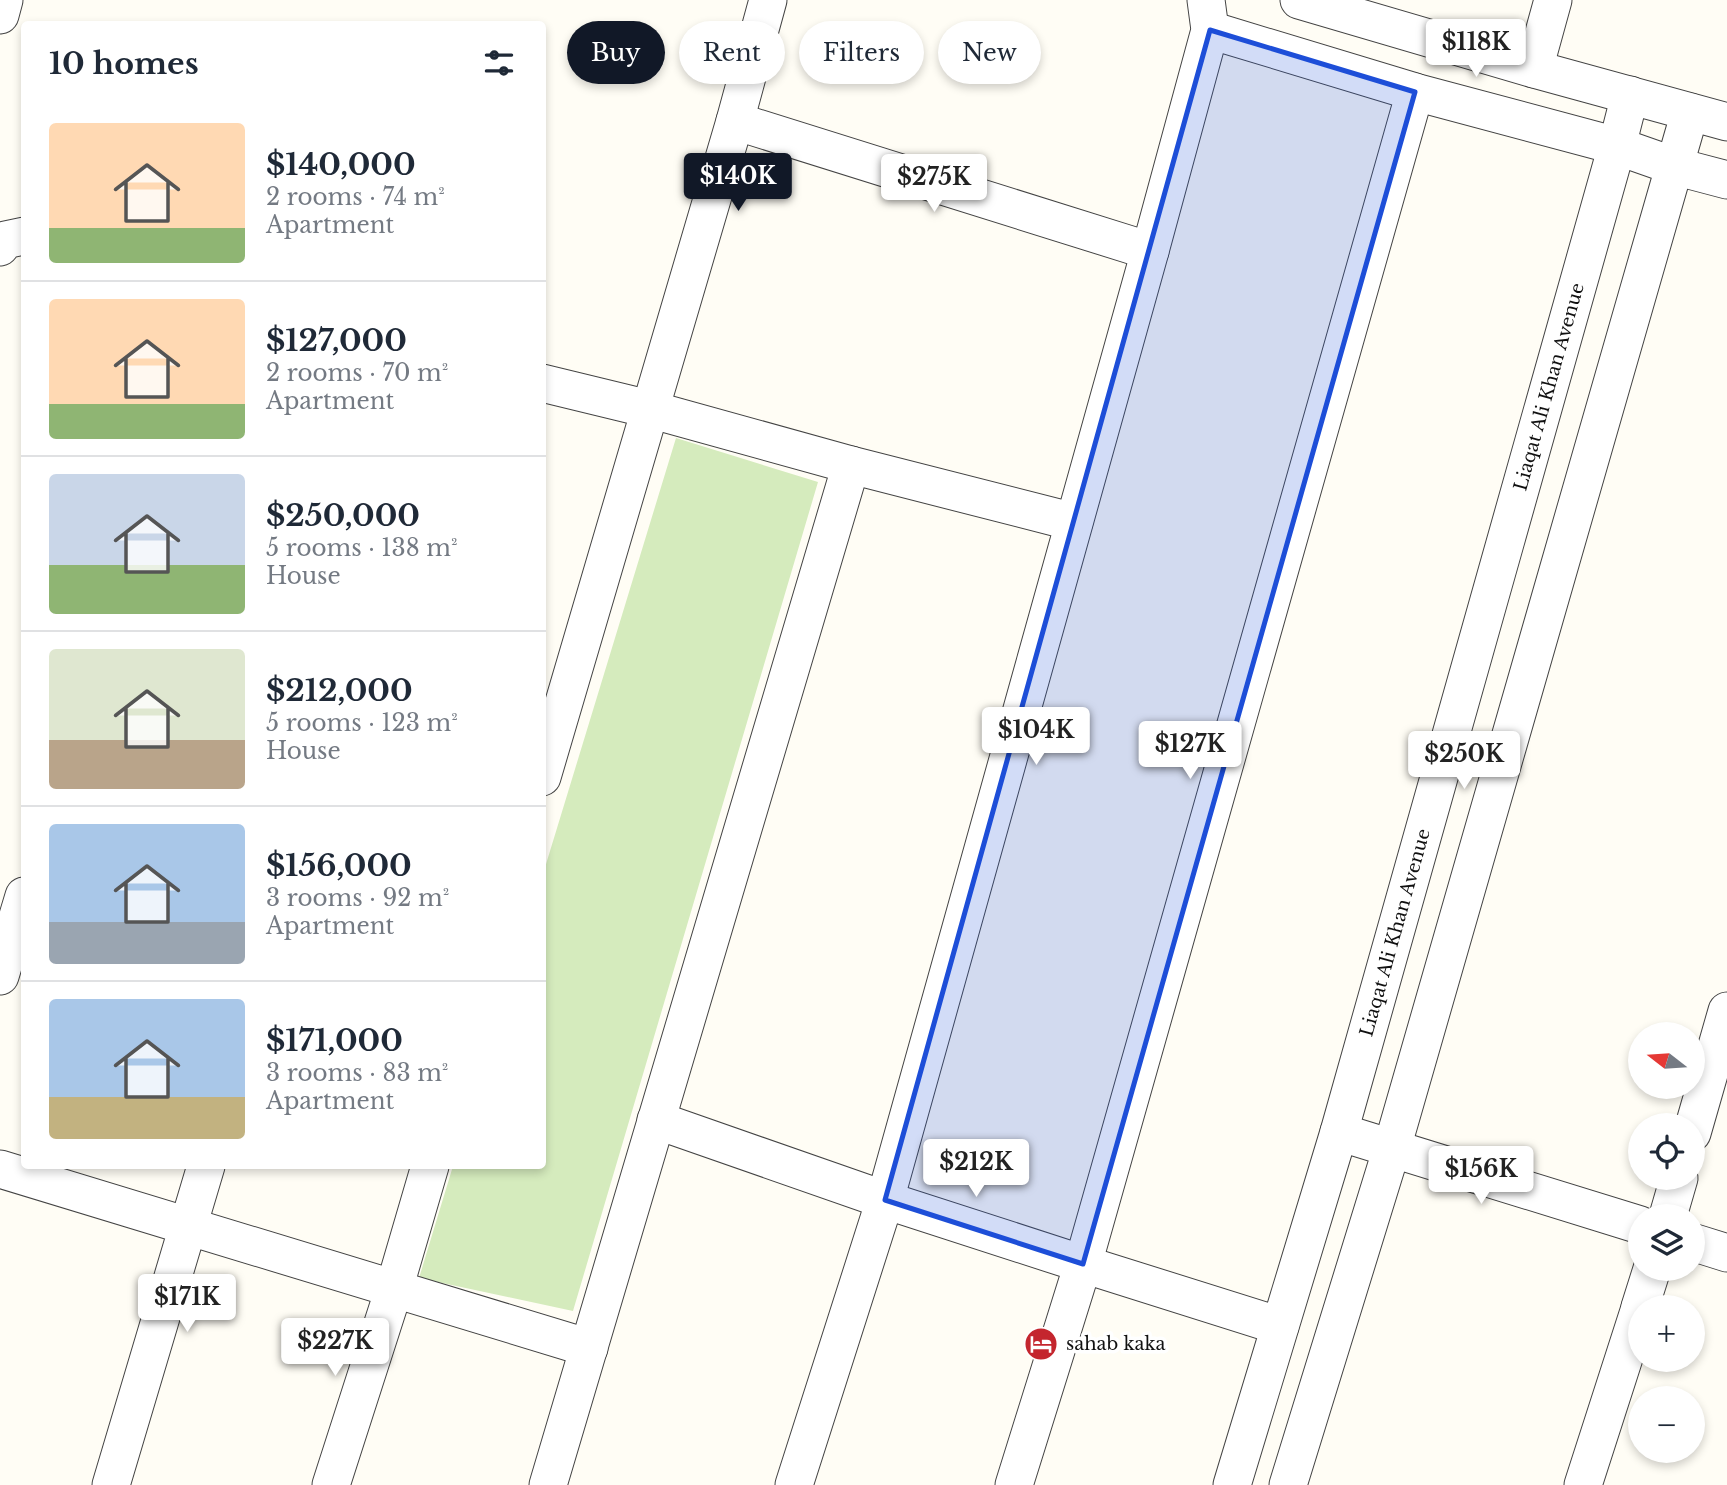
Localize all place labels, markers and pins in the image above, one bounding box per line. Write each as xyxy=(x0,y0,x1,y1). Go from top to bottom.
pin: $118K xyxy=(1427,20,1525,79)
pin: $140K xyxy=(689,154,787,213)
pin: $275K xyxy=(885,154,983,214)
pin: $104K xyxy=(987,708,1085,767)
pin: $127K xyxy=(1141,722,1239,781)
pin: $250K xyxy=(1415,732,1513,791)
pin: $212K xyxy=(927,1140,1025,1199)
pin: $156K xyxy=(1432,1146,1530,1206)
pin: $171K xyxy=(138,1274,236,1334)
pin: $227K xyxy=(286,1318,384,1378)
hotel icon: sahab kaka xyxy=(1022,1325,1060,1363)
place label: sahab kaka xyxy=(1066,1333,1166,1355)

